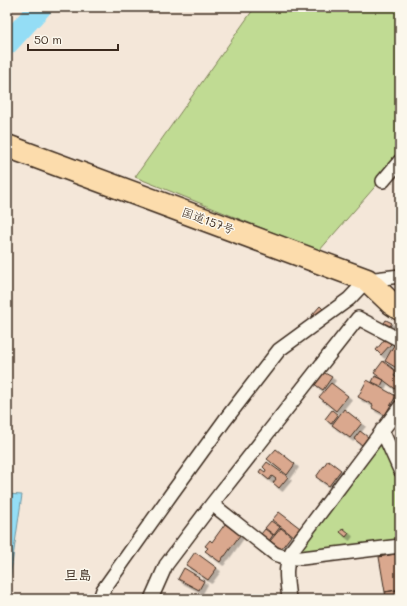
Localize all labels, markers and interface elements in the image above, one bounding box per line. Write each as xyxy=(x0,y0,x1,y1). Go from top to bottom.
scale bar xyxy=(28,26,118,52)
text: 50 m xyxy=(34,31,62,47)
street label: 国道157号 xyxy=(180,203,237,237)
district label: 旦島 xyxy=(64,565,92,584)

